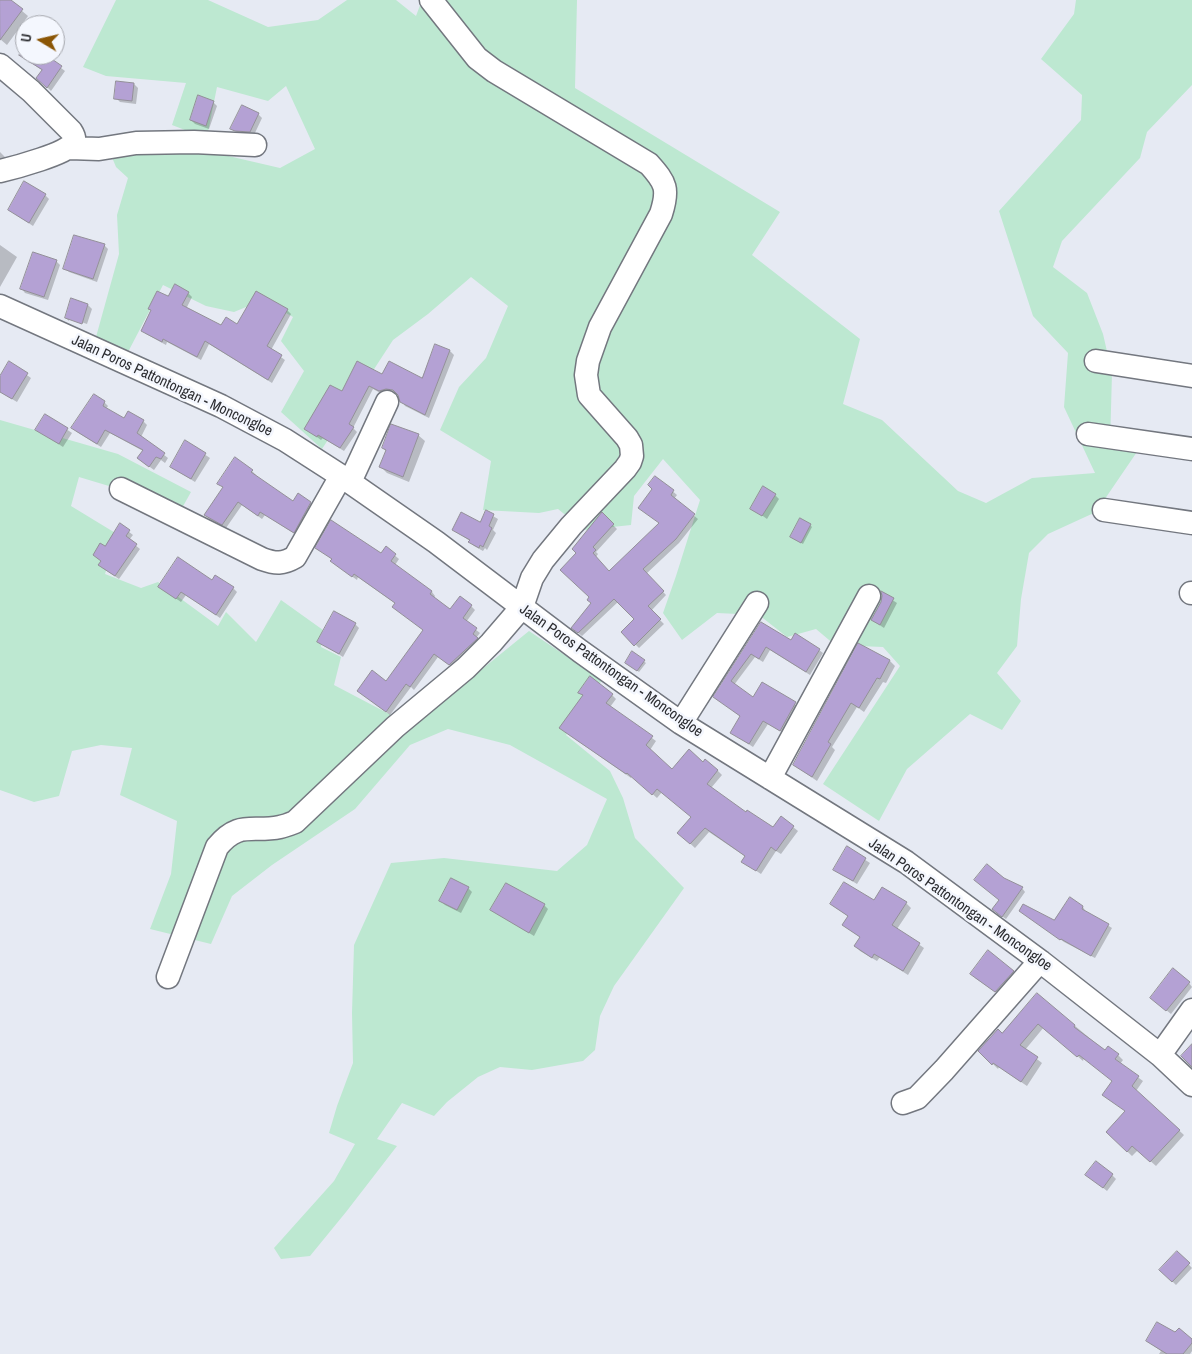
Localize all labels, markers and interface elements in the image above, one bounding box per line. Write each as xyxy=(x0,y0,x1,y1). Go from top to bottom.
north arrow xyxy=(15,15,65,65)
text: U xyxy=(17,32,36,43)
street label: Jalan Poros Pattontongan - Moncongloe xyxy=(69,331,275,441)
street label: Jalan Poros Pattontongan - Moncongloe xyxy=(516,601,706,741)
street label: Jalan Poros Pattontongan - Moncongloe xyxy=(865,835,1055,975)

